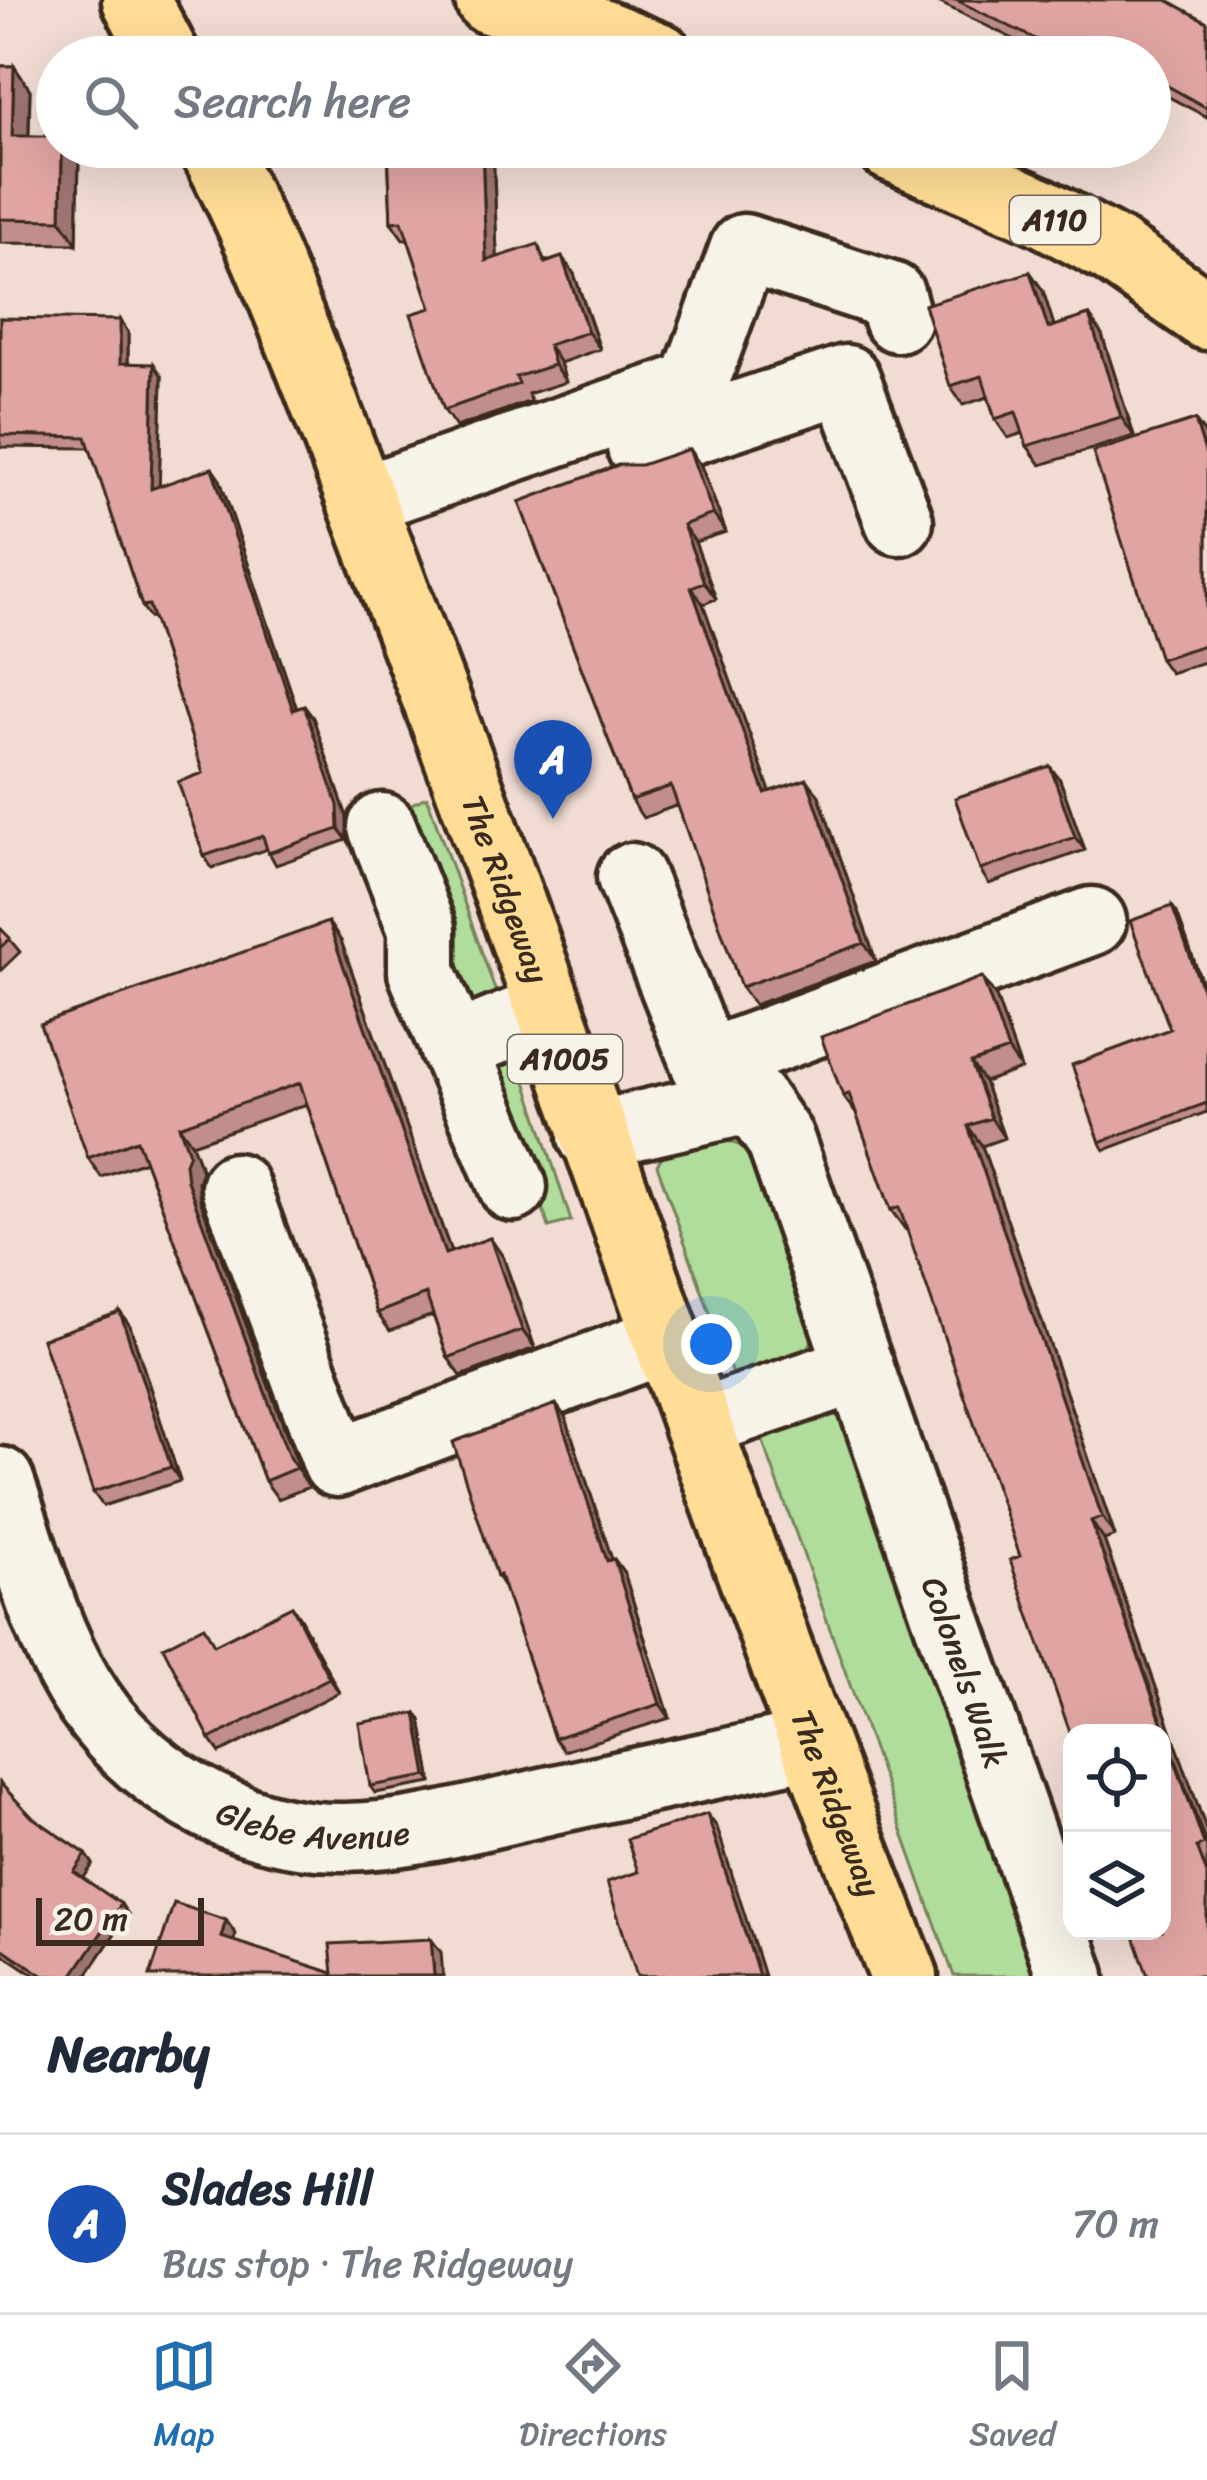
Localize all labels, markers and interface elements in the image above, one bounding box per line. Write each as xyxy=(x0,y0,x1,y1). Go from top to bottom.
search box xyxy=(36,36,1171,168)
text: Search here xyxy=(174,62,411,142)
icon: search xyxy=(78,69,144,135)
road number: A110 xyxy=(1010,196,1100,244)
pin: A xyxy=(514,720,592,819)
street label: The Ridgeway xyxy=(444,787,566,992)
road number: A1005 xyxy=(508,1035,622,1083)
your location xyxy=(681,1314,741,1374)
street label: Colonels Walk xyxy=(904,1569,1025,1776)
street label: The Ridgeway xyxy=(774,1701,898,1906)
map controls xyxy=(1063,1724,1171,1940)
button: locate xyxy=(1063,1724,1171,1832)
street label: Glebe Avenue xyxy=(207,1784,414,1867)
button: layers xyxy=(1063,1832,1171,1940)
text: 20 m xyxy=(54,1890,128,1948)
scale bar xyxy=(36,1892,204,1945)
text: Nearby xyxy=(48,2009,209,2099)
text: Slades Hill xyxy=(162,2149,373,2229)
text: A xyxy=(74,2189,100,2258)
text: 70 m xyxy=(1072,2189,1159,2258)
text: Bus stop · The Ridgeway xyxy=(162,2229,573,2298)
tab: Map xyxy=(151,2333,217,2463)
tab: Directions xyxy=(519,2333,667,2463)
tab: Saved xyxy=(969,2333,1056,2463)

